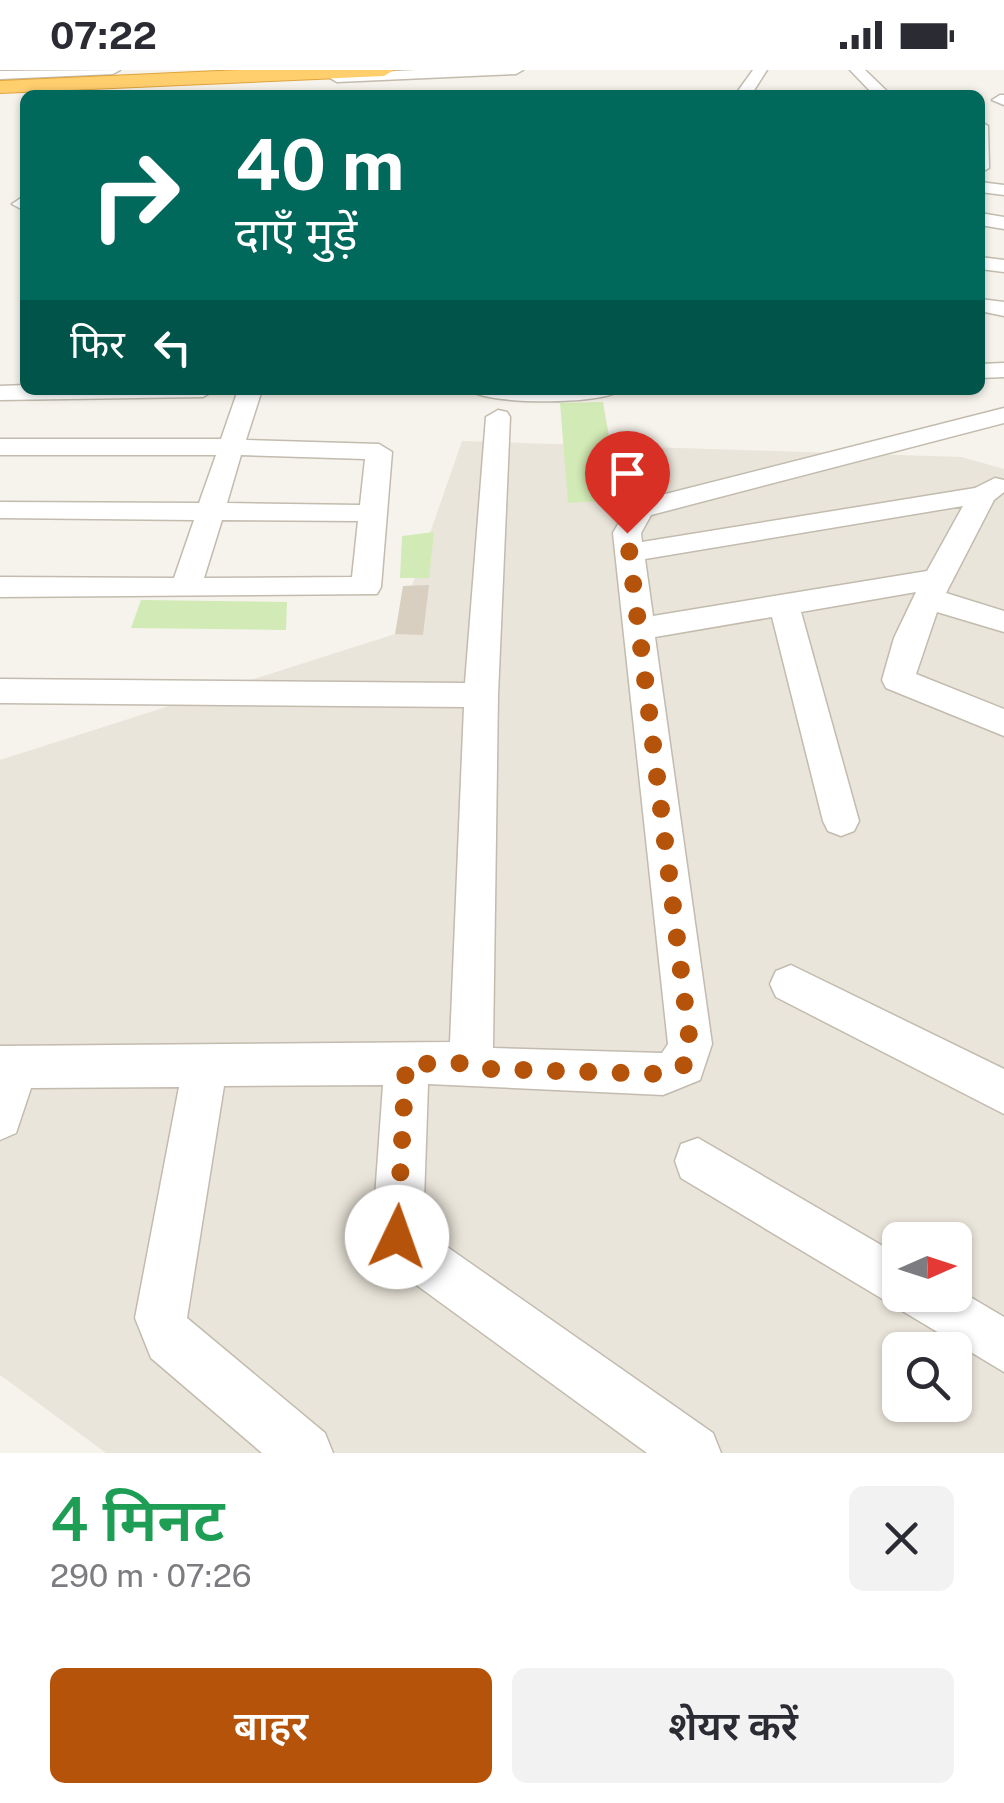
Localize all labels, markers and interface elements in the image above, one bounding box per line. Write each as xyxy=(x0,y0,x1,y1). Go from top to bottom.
text: 07:22 xyxy=(50,13,157,58)
text: 40 m xyxy=(235,123,405,206)
icon: right xyxy=(70,130,200,260)
text: दाएँ मुड़ें xyxy=(235,207,357,260)
icon: left xyxy=(145,320,200,375)
text: फिर xyxy=(70,322,125,367)
pin xyxy=(585,431,670,534)
icon: arrive xyxy=(600,446,655,501)
position arrow xyxy=(345,1185,449,1289)
north arrow xyxy=(882,1222,972,1312)
map controls xyxy=(882,1222,972,1422)
button: search xyxy=(882,1332,972,1422)
text: 4 मिनट xyxy=(50,1484,224,1555)
button: close xyxy=(849,1486,954,1591)
text: 290 m · 07:26 xyxy=(50,1557,252,1594)
button: बाहर xyxy=(50,1668,492,1783)
button: शेयर करें xyxy=(512,1668,954,1783)

